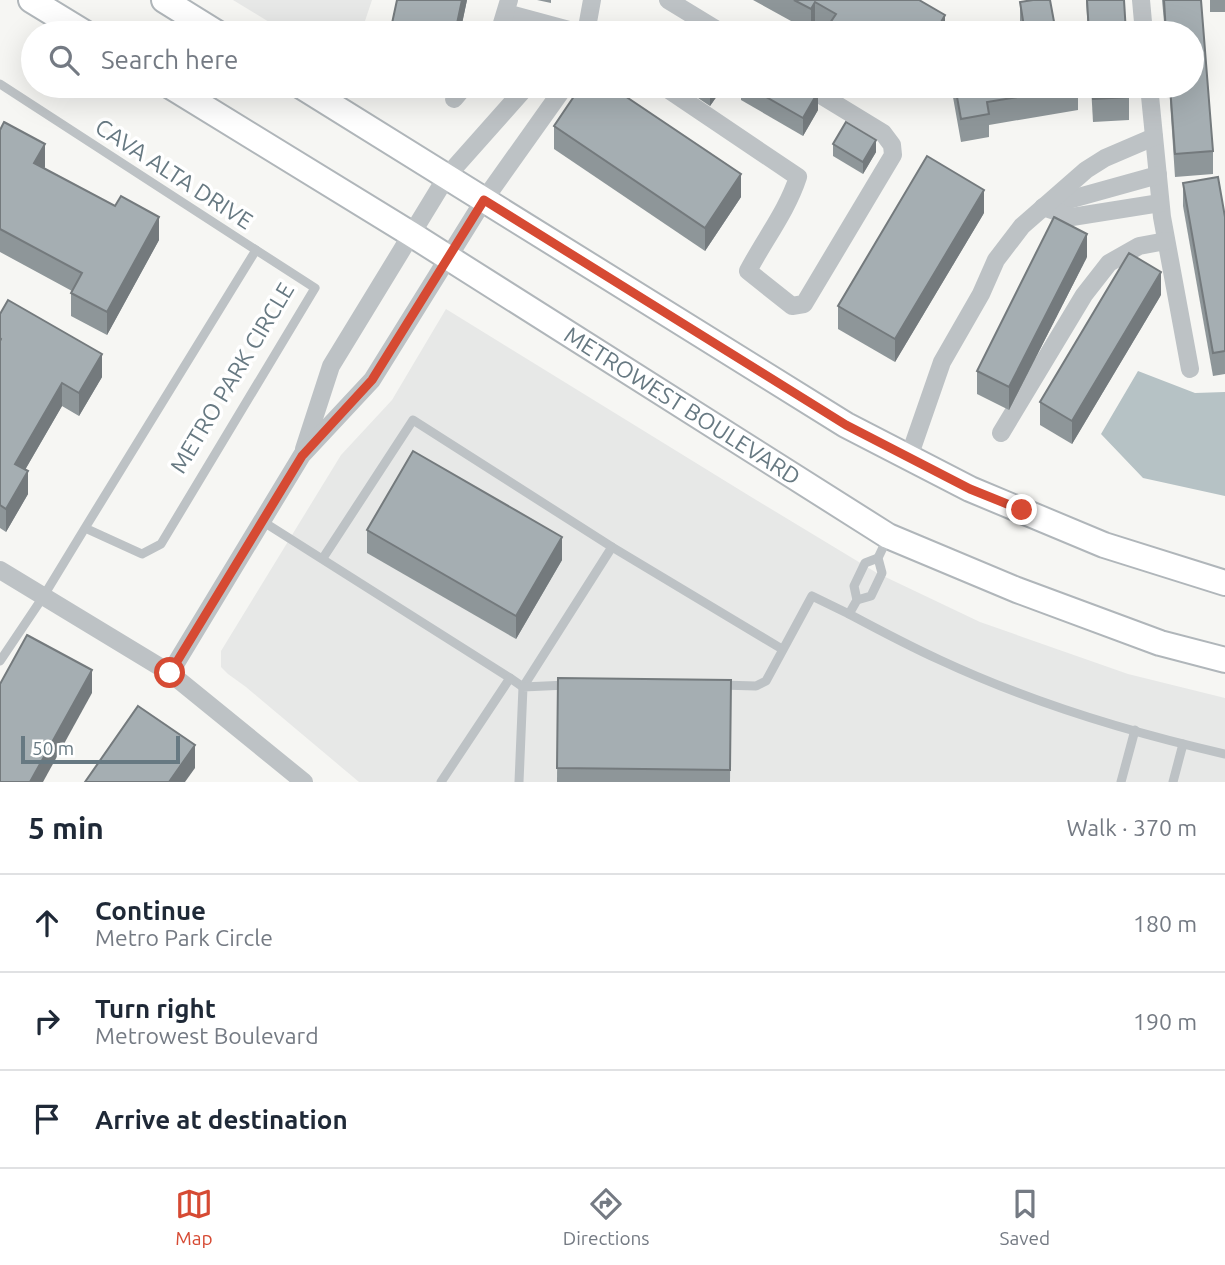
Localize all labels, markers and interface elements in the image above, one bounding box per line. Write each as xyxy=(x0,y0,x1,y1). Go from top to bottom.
search box xyxy=(21,21,1204,98)
icon: search xyxy=(45,41,83,79)
text: Search here xyxy=(101,45,238,74)
street label: CAVA ALTA DRIVE xyxy=(91,114,257,234)
street label: METRO PARK CIRCLE xyxy=(165,278,298,477)
street label: METROWEST BOULEVARD xyxy=(560,322,805,489)
route end xyxy=(1006,494,1037,525)
route start xyxy=(154,657,185,688)
scale bar xyxy=(21,733,180,765)
text: 50 m xyxy=(32,737,74,759)
text: 5 min xyxy=(28,811,104,845)
text: Walk · 370 m xyxy=(1066,815,1197,840)
text: Continue xyxy=(95,896,206,925)
icon: ahead xyxy=(28,904,66,942)
text: 180 m xyxy=(1133,911,1197,936)
text: Metro Park Circle xyxy=(95,925,273,950)
text: Turn right xyxy=(95,994,216,1023)
icon: right xyxy=(28,1002,66,1040)
text: 190 m xyxy=(1133,1009,1197,1034)
text: Metrowest Boulevard xyxy=(95,1023,319,1048)
icon: arrive xyxy=(28,1100,66,1138)
text: Arrive at destination xyxy=(95,1105,348,1134)
tab: Map xyxy=(175,1185,213,1249)
tab: Directions xyxy=(563,1185,650,1249)
tab: Saved xyxy=(999,1185,1050,1249)

